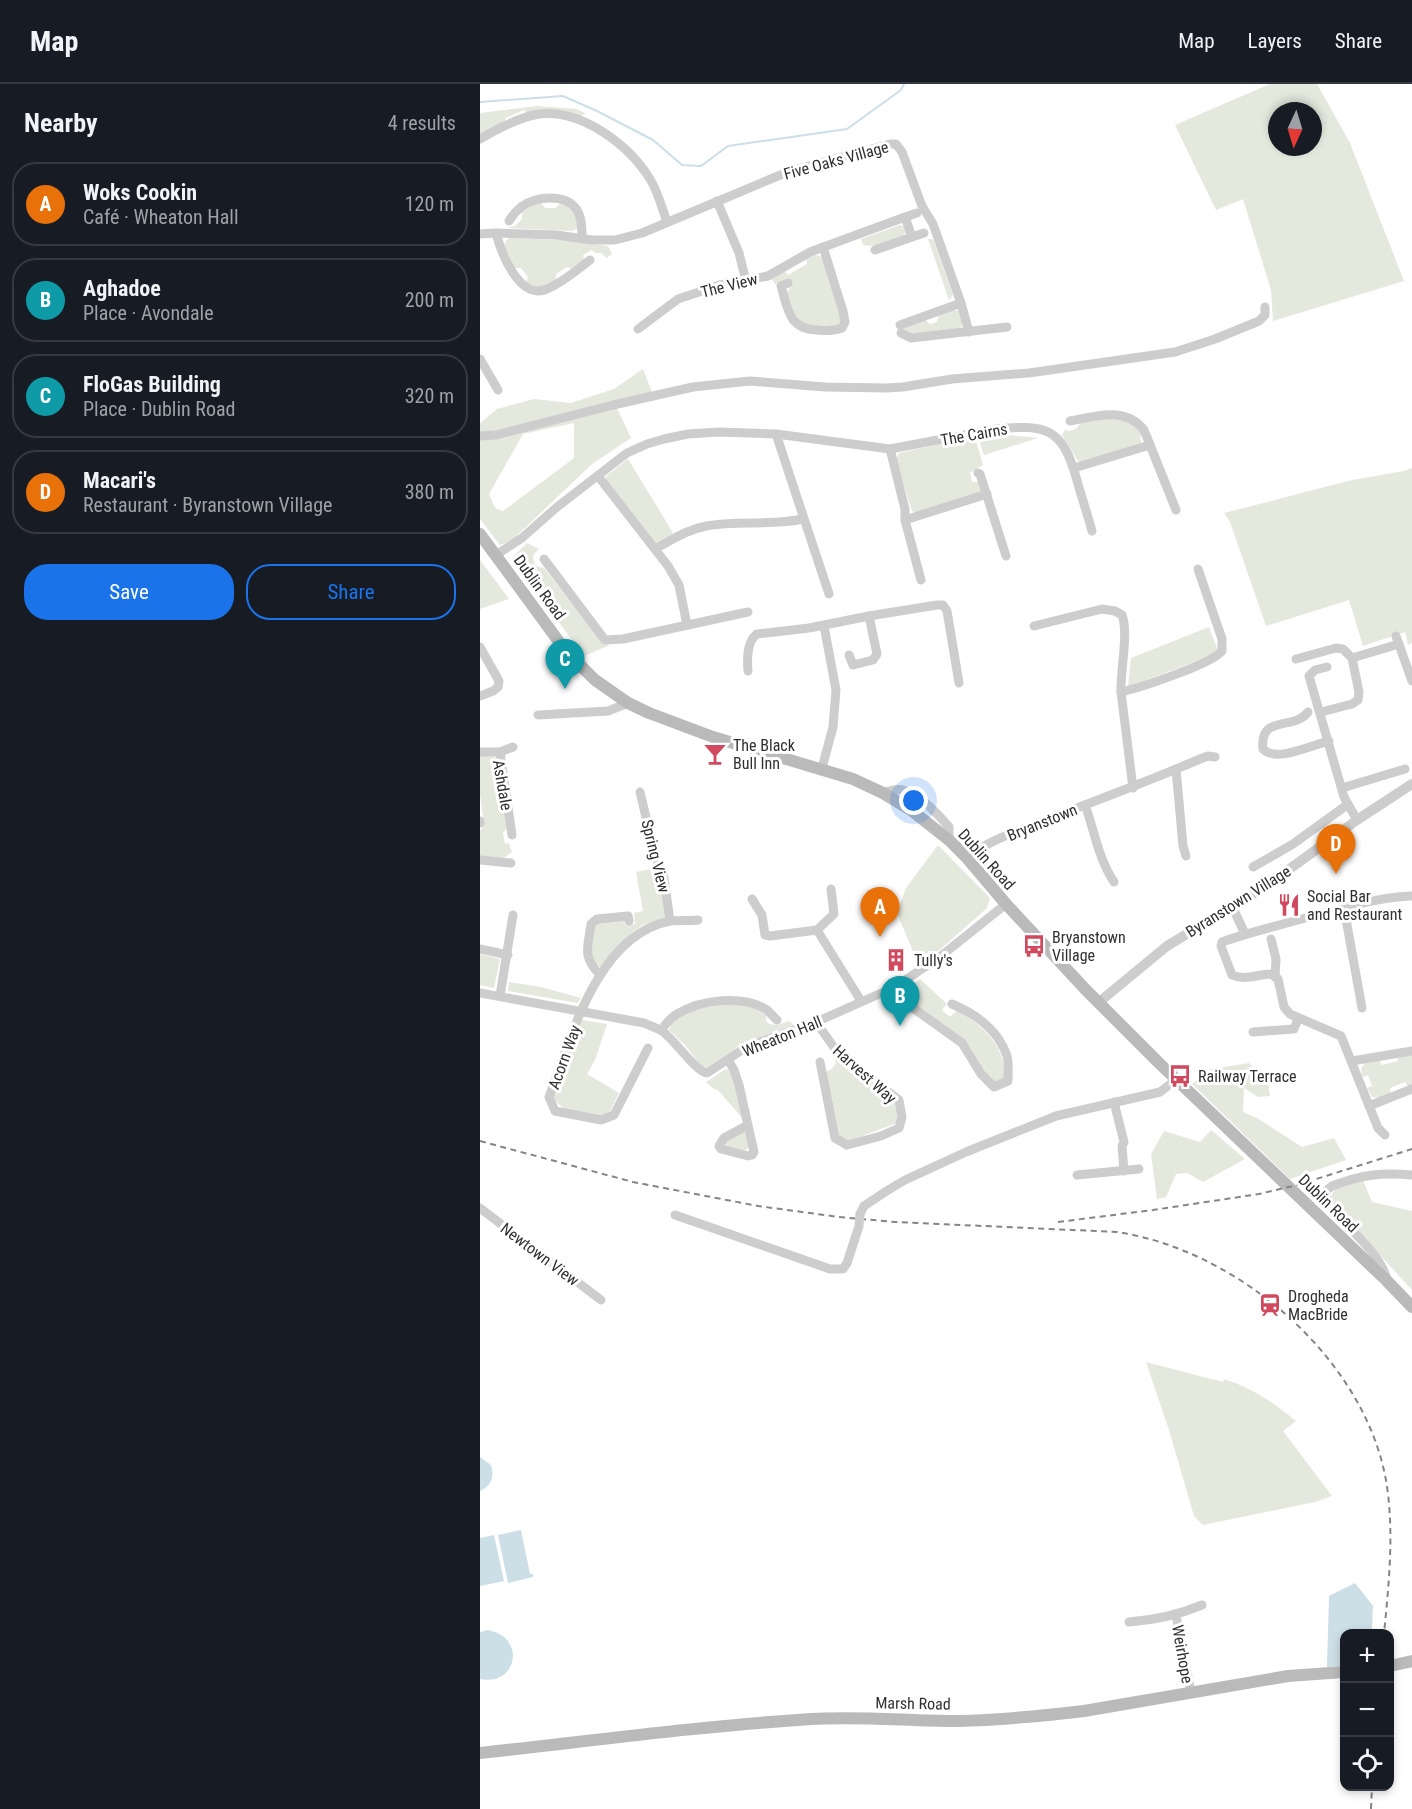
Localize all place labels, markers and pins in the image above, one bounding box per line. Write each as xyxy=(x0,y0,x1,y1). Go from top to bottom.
pin: C xyxy=(546,640,584,689)
place label: The Black Bull Inn xyxy=(733,736,796,773)
bar icon: The Black Bull Inn xyxy=(702,741,728,767)
pin: D xyxy=(1316,824,1356,874)
place label: Social Bar and Restaurant xyxy=(1307,887,1402,924)
pin: A xyxy=(860,888,900,937)
restaurant icon: Social Bar and Restaurant xyxy=(1276,892,1302,918)
place label: Bryanstown Village xyxy=(1052,928,1126,965)
bus stop icon: Bryanstown Village xyxy=(1021,933,1047,959)
building icon: Tully's xyxy=(883,947,909,973)
place label: Tully's xyxy=(914,951,953,970)
pin: B xyxy=(880,976,920,1026)
bus stop icon: Railway Terrace xyxy=(1167,1063,1193,1089)
place label: Railway Terrace xyxy=(1198,1067,1297,1086)
place label: Drogheda MacBride xyxy=(1288,1287,1349,1324)
station icon: Drogheda MacBride xyxy=(1257,1292,1283,1318)

